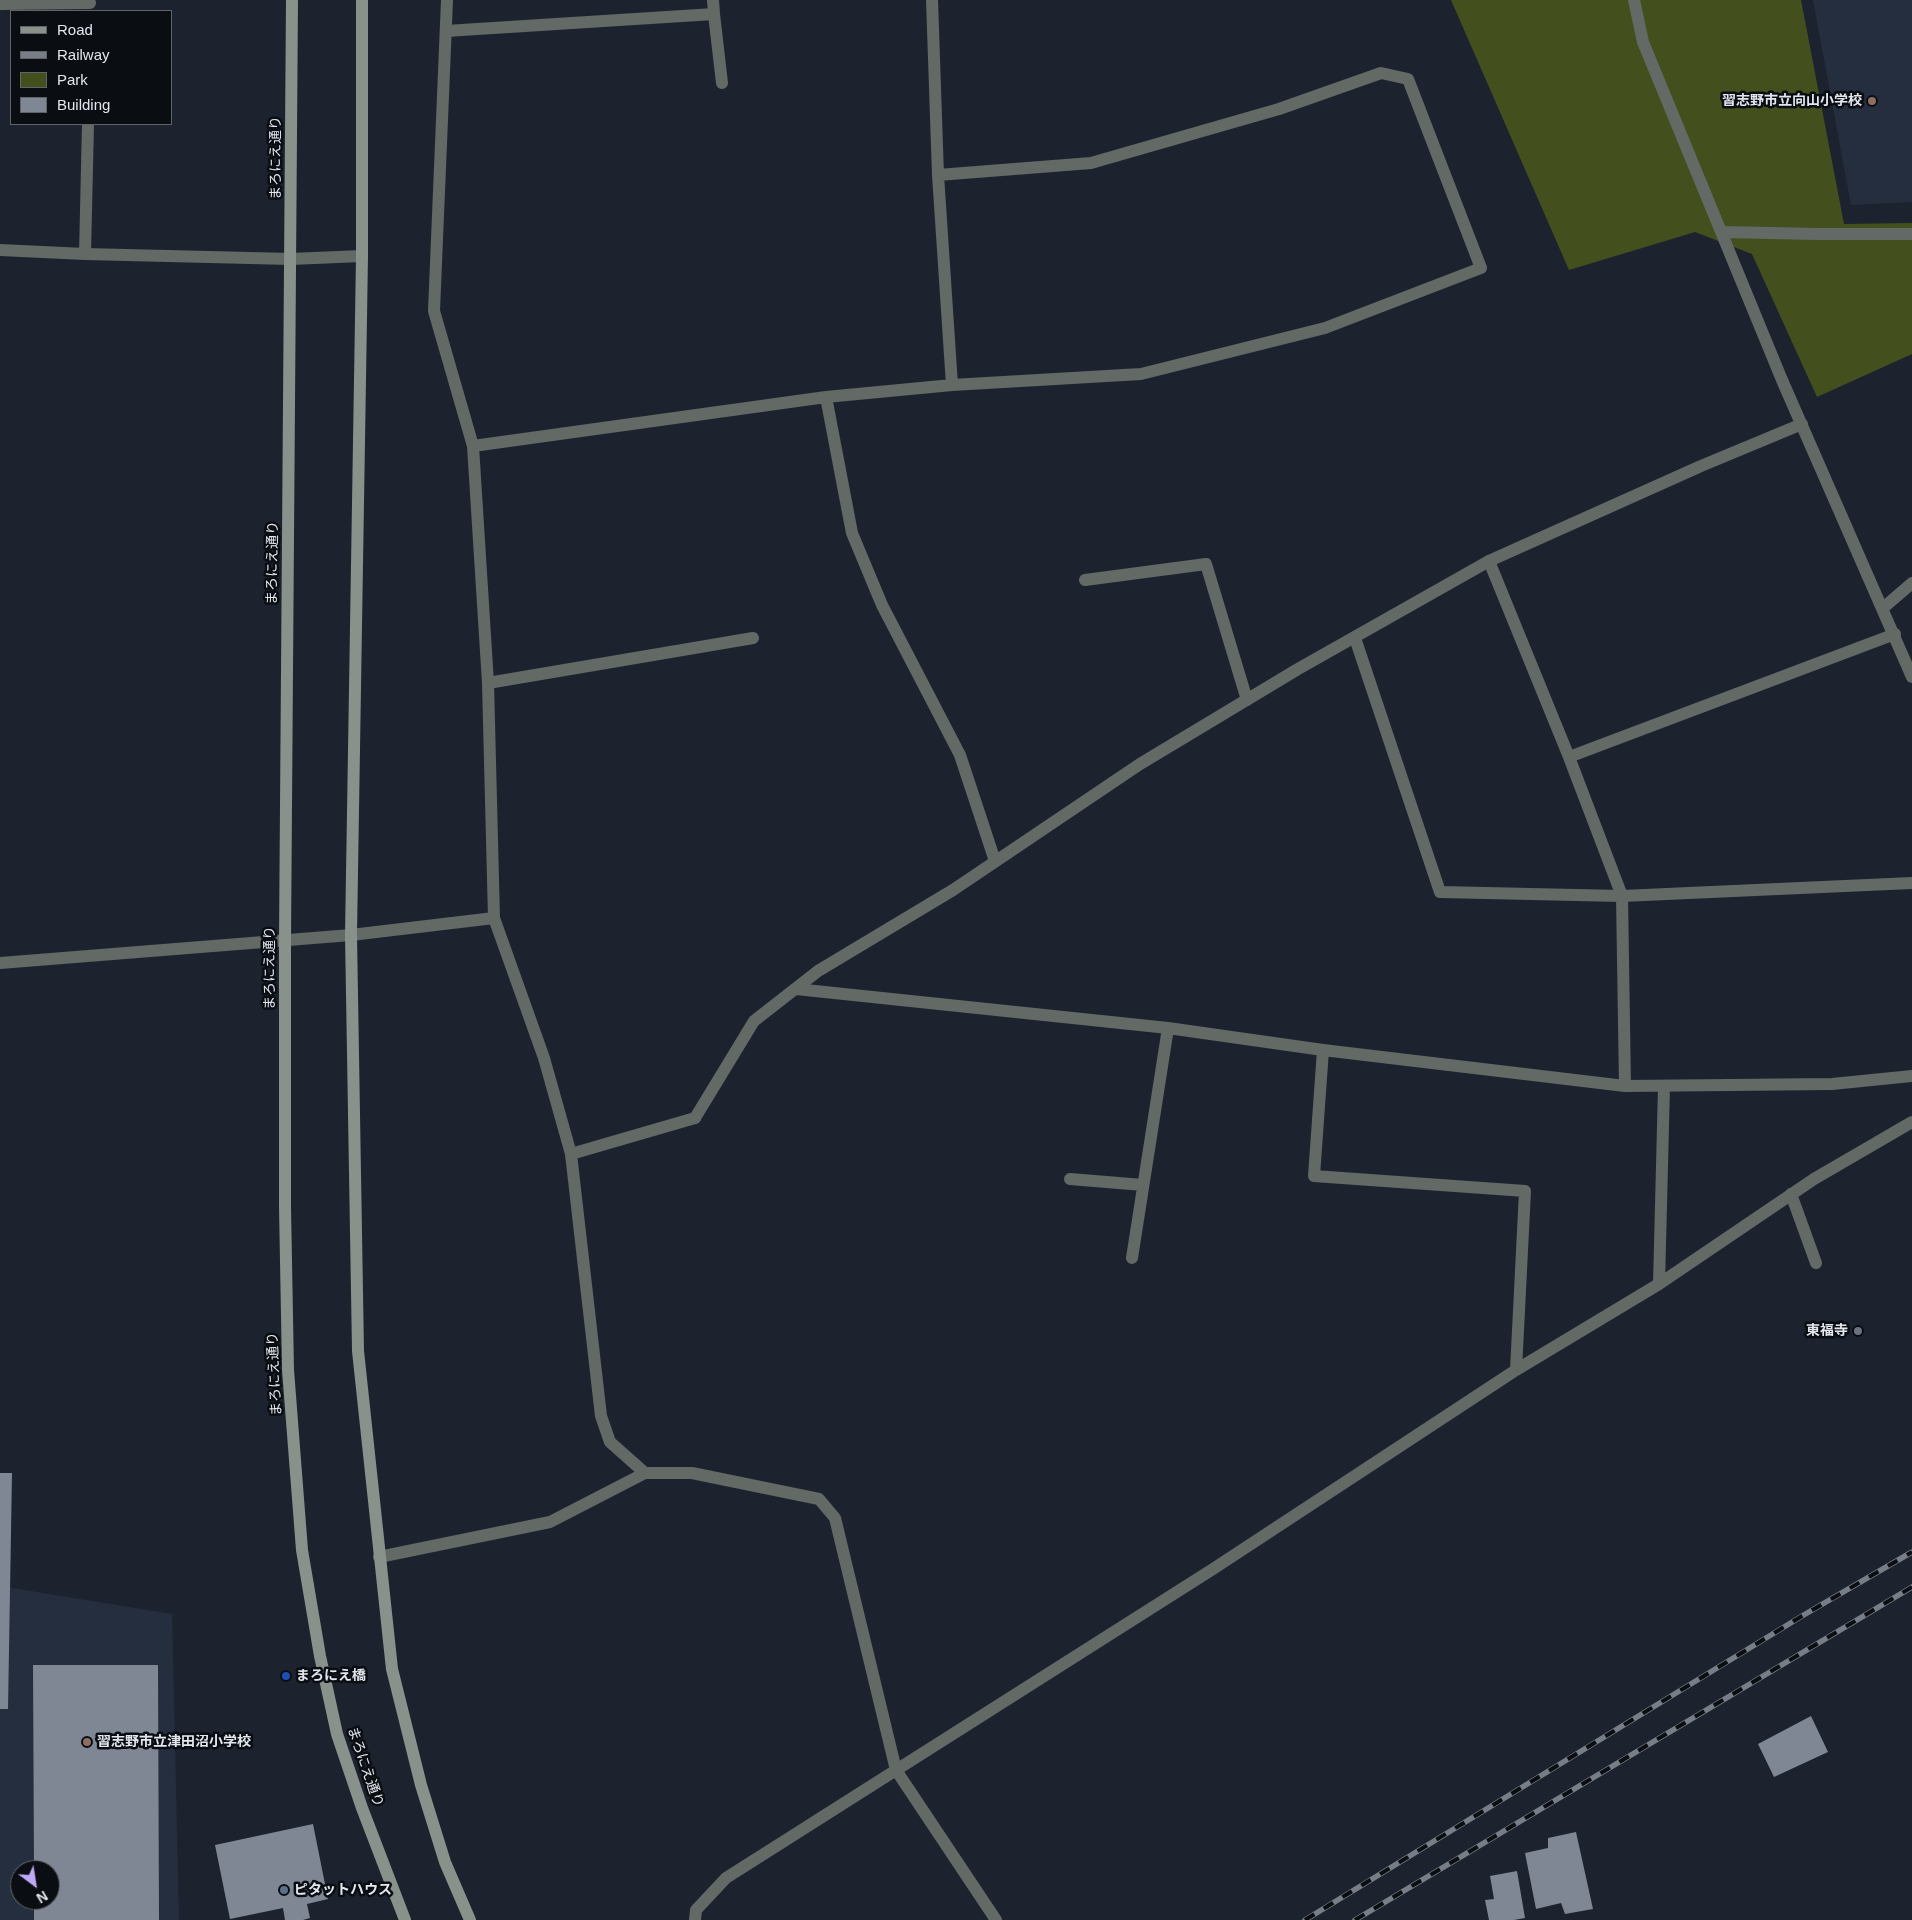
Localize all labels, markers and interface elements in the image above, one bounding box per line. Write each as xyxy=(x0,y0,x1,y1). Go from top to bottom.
legend xyxy=(10,10,172,125)
text: Road xyxy=(57,21,93,38)
text: Railway xyxy=(57,46,110,63)
text: Park xyxy=(57,71,88,88)
place label: 習志野市立向山小学校 xyxy=(1722,93,1862,109)
marker: 習志野市立向山小学校 xyxy=(1866,95,1878,107)
text: Building xyxy=(57,96,110,113)
street label: まろにえ通り xyxy=(268,116,284,200)
street label: まろにえ通り xyxy=(264,521,282,605)
street label: まろにえ通り xyxy=(262,926,278,1010)
place label: 東福寺 xyxy=(1806,1323,1848,1339)
marker: 東福寺 xyxy=(1852,1325,1864,1337)
street label: まろにえ通り xyxy=(264,1332,286,1416)
place label: まろにえ橋 xyxy=(296,1668,366,1684)
marker: まろにえ橋 xyxy=(280,1670,292,1682)
street label: まろにえ通り xyxy=(343,1725,387,1809)
place label: 習志野市立津田沼小学校 xyxy=(97,1734,251,1750)
marker: 習志野市立津田沼小学校 xyxy=(81,1736,93,1748)
north arrow xyxy=(10,1860,60,1910)
place label: ピタットハウス xyxy=(294,1882,392,1898)
marker: ピタットハウス xyxy=(278,1884,290,1896)
text: N xyxy=(34,1888,51,1906)

